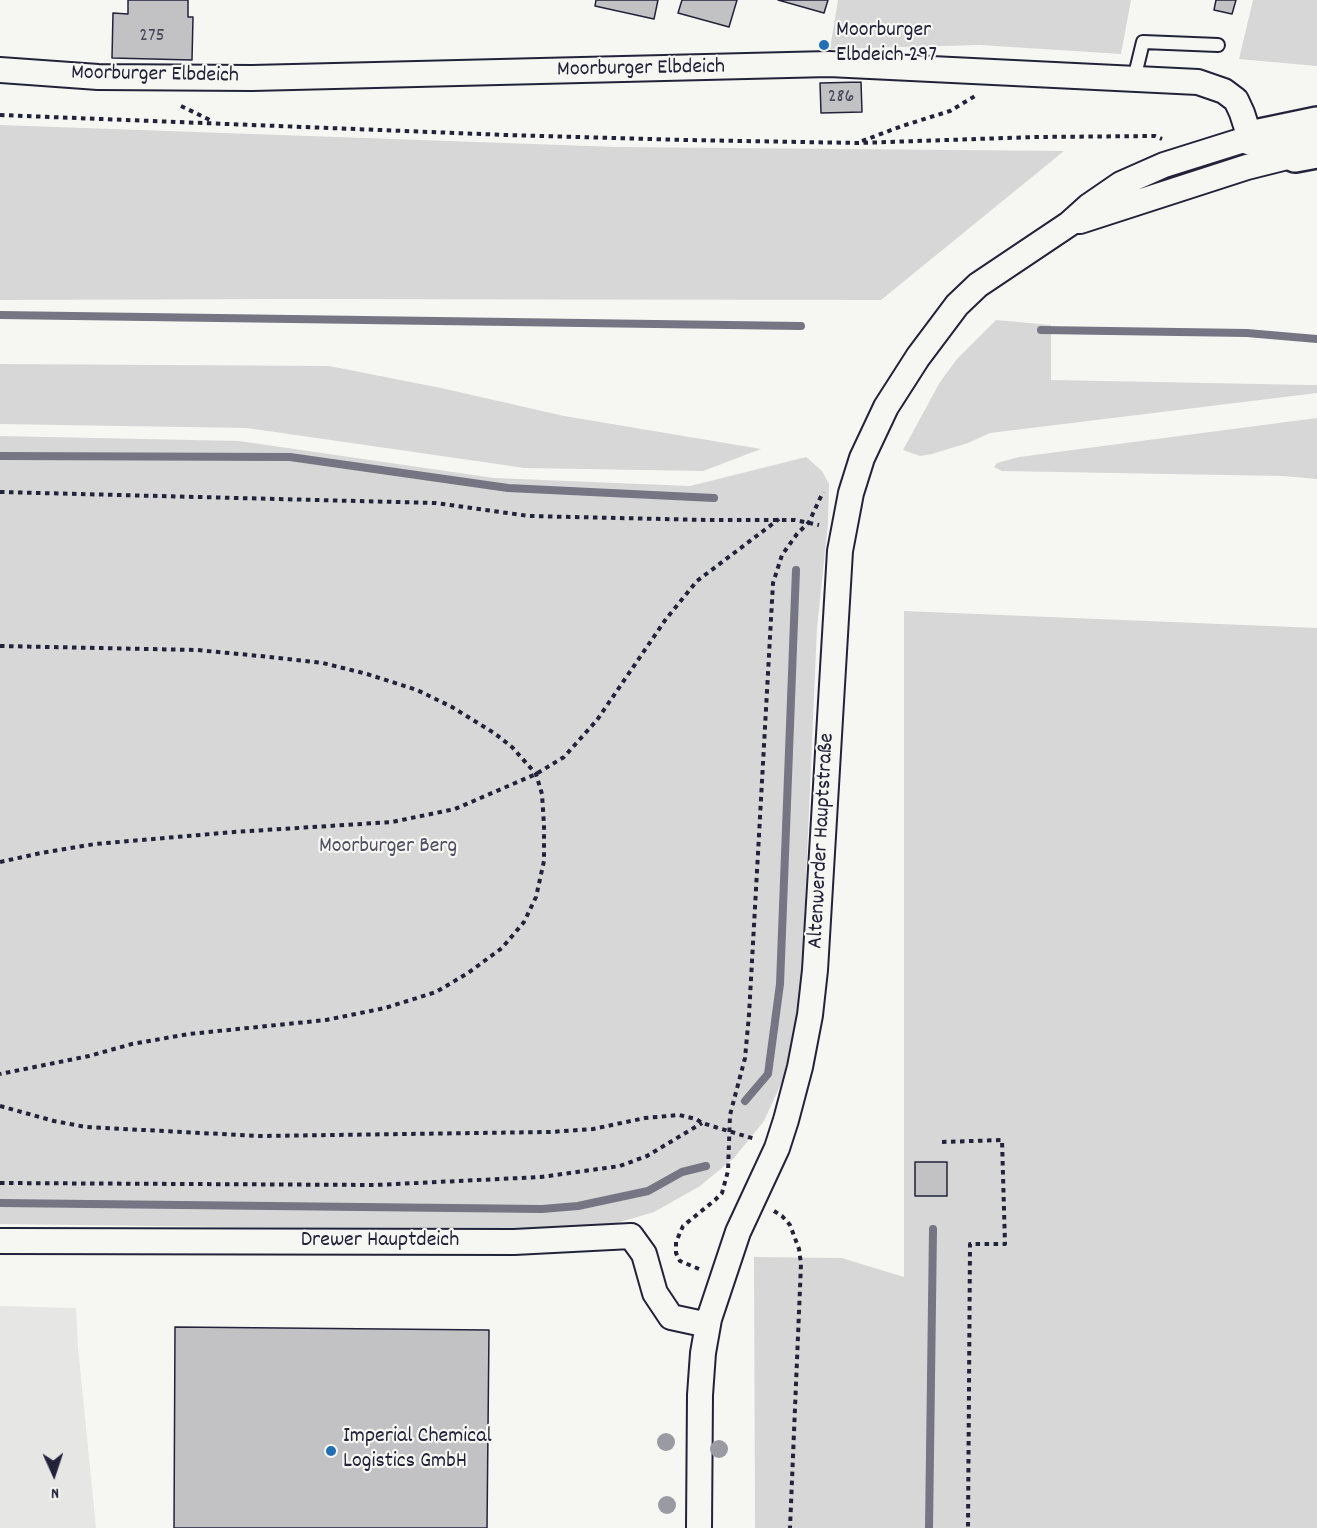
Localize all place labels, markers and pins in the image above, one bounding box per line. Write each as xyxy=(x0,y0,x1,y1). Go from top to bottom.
place label: Moorburger Elbdeich 297 xyxy=(836,19,937,70)
marker: Moorburger Elbdeich 297 xyxy=(817,38,831,52)
place label: Imperial Chemical Logistics GmbH xyxy=(343,1425,492,1476)
marker: Imperial Chemical Logistics GmbH xyxy=(324,1444,338,1458)

